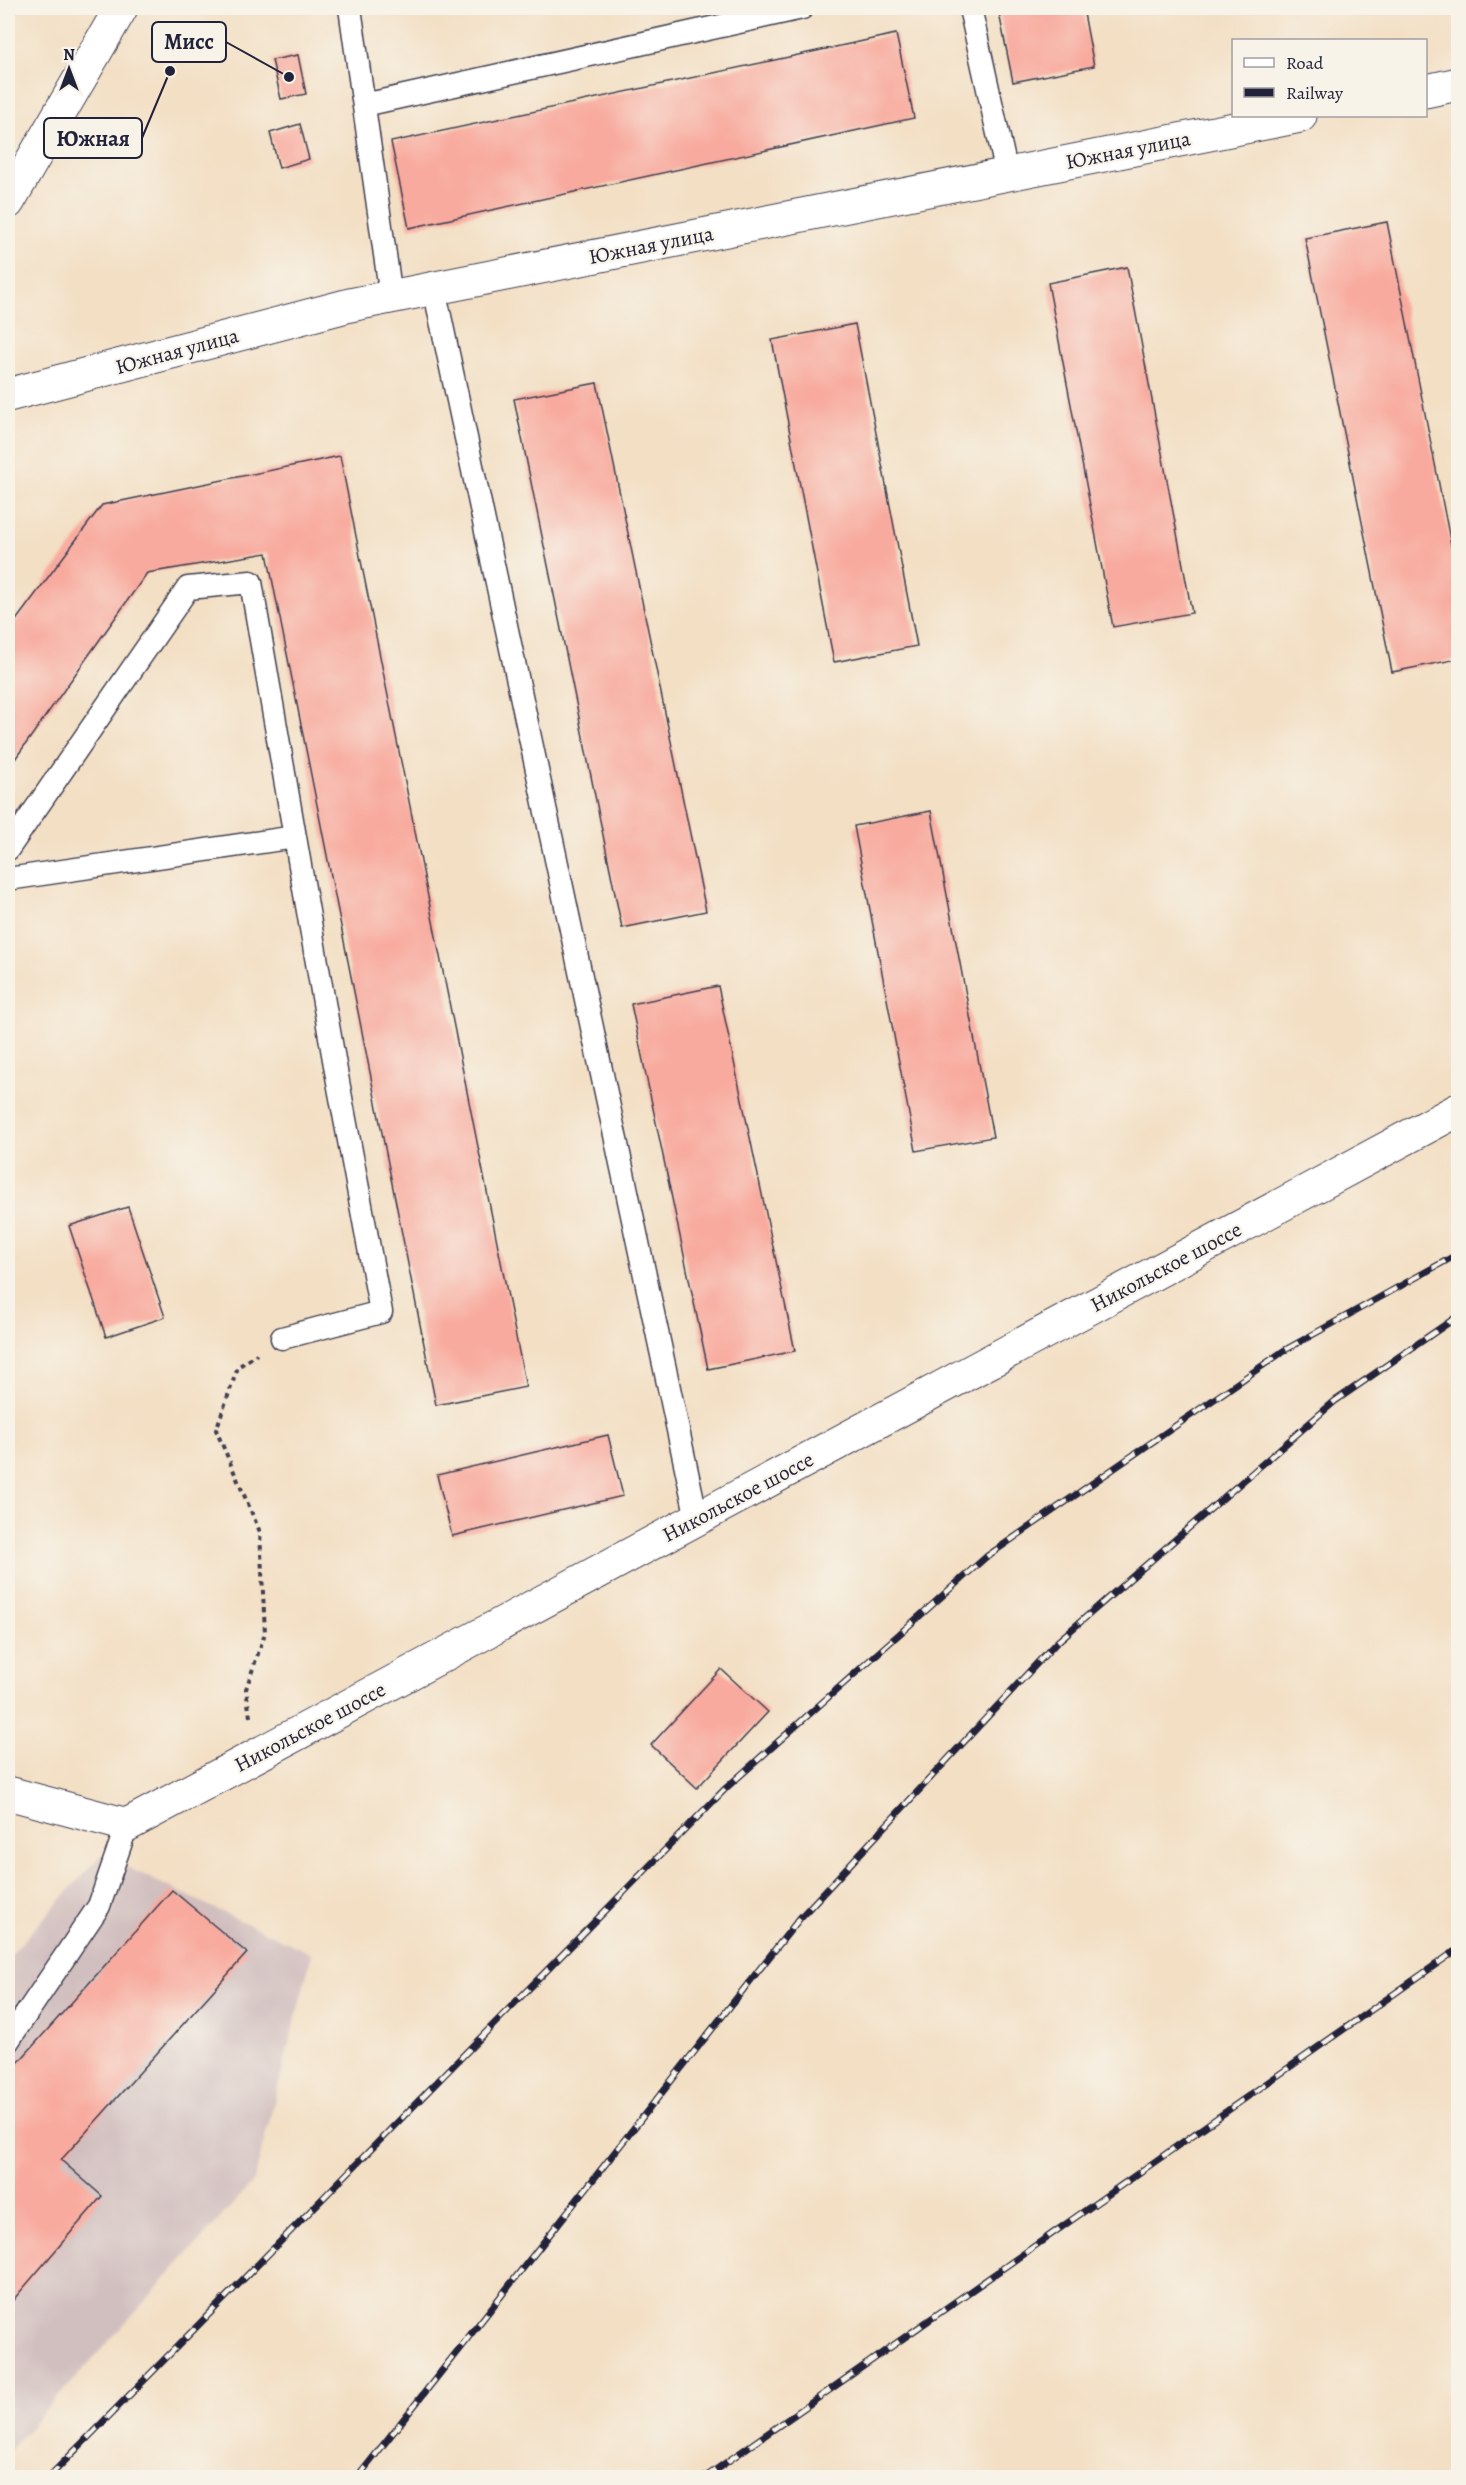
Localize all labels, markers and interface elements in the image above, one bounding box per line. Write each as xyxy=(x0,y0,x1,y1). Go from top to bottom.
callout: Мисс xyxy=(152,22,226,62)
text: Мисс xyxy=(164,27,214,57)
north arrow xyxy=(39,39,99,99)
legend xyxy=(1232,39,1427,117)
text: N xyxy=(63,44,75,66)
text: Road xyxy=(1286,51,1324,75)
text: Railway xyxy=(1286,81,1344,105)
callout: Южная xyxy=(44,118,142,158)
text: Южная xyxy=(56,124,130,154)
street label: Южная улица xyxy=(1063,124,1193,176)
street label: Южная улица xyxy=(586,219,716,271)
street label: Южная улица xyxy=(112,321,242,381)
street label: Никольское шоссе xyxy=(1085,1215,1247,1319)
street label: Никольское шоссе xyxy=(657,1445,819,1549)
street label: Никольское шоссе xyxy=(229,1675,391,1779)

